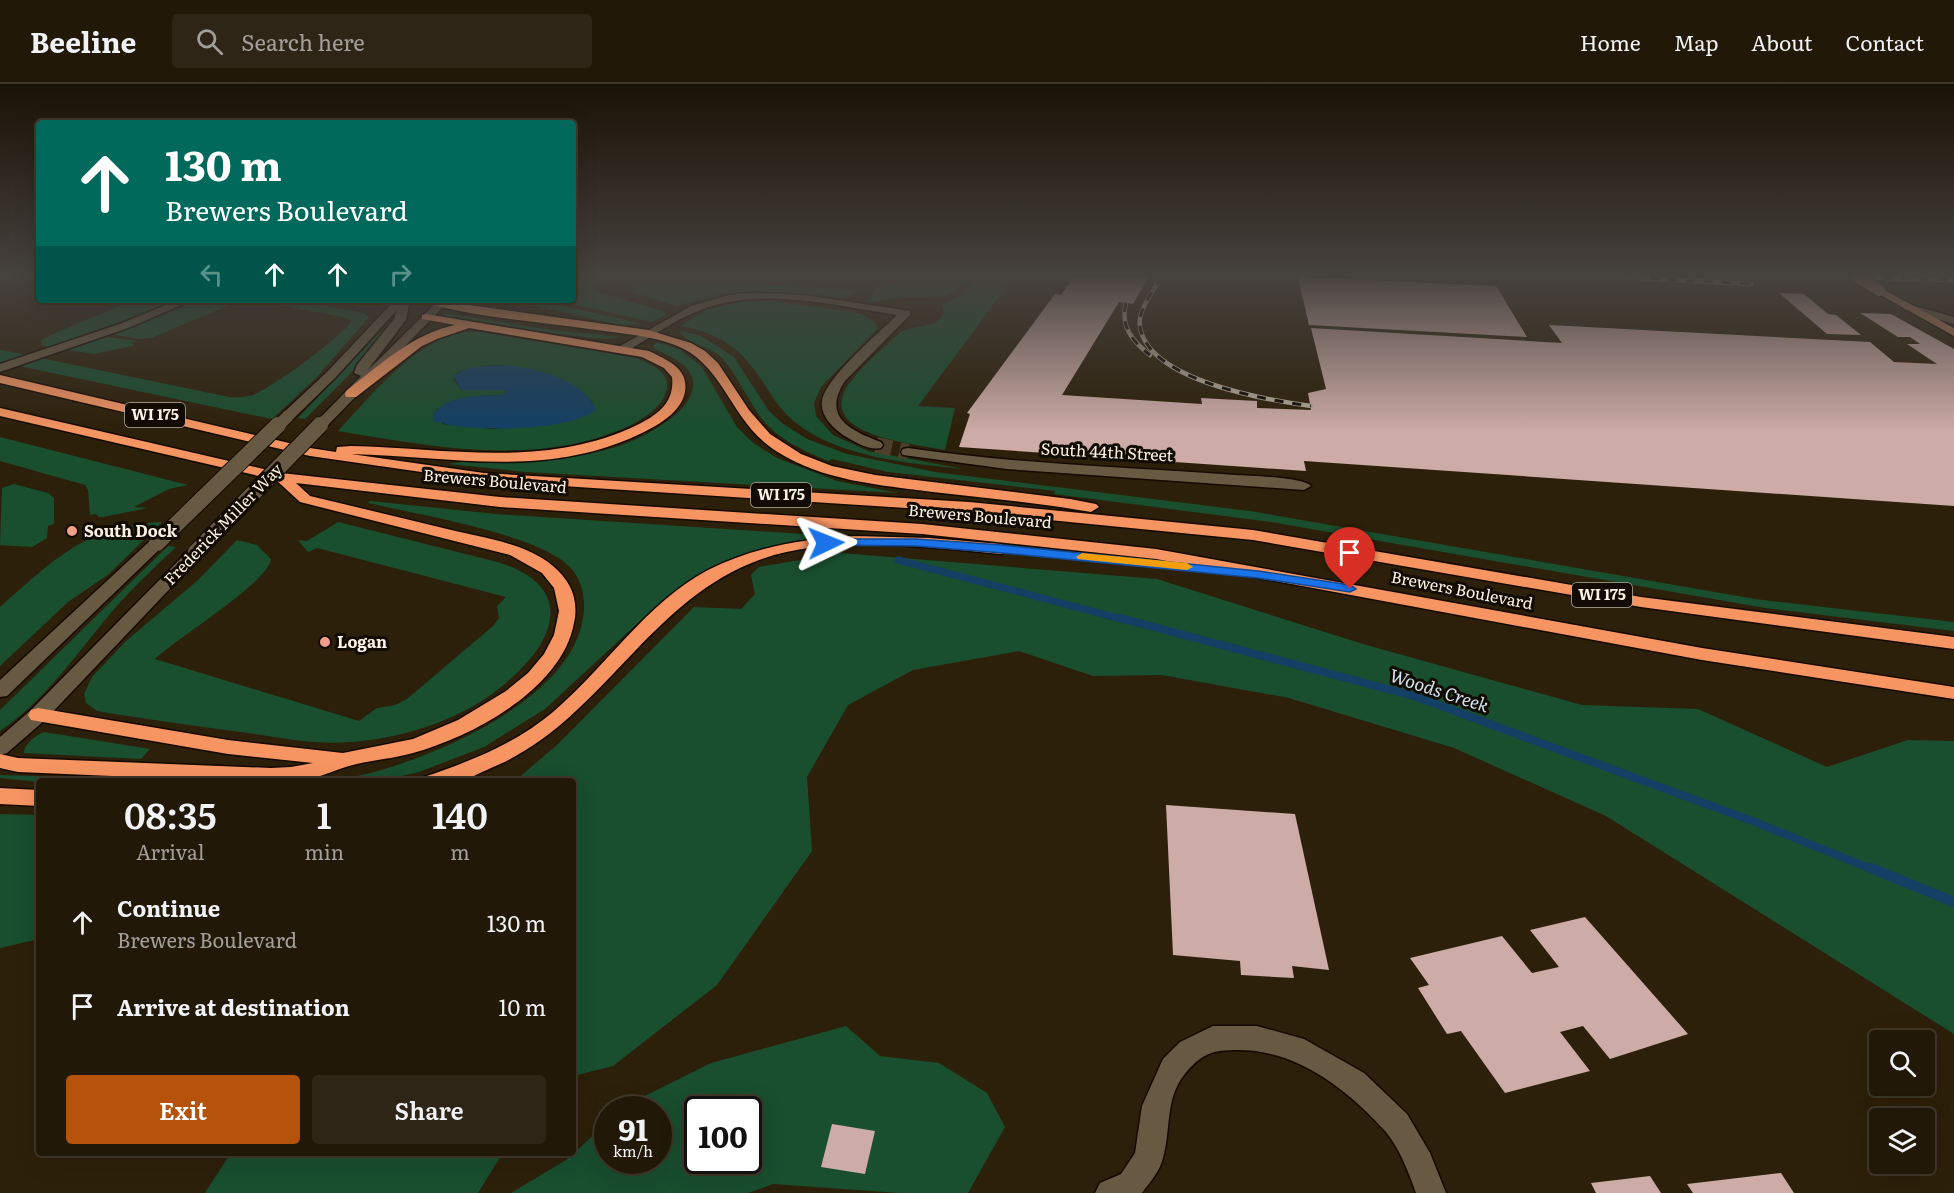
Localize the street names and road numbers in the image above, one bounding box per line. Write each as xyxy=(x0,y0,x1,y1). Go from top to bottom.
road number: WI 175 xyxy=(125,403,185,427)
street label: South 44th Street xyxy=(1040,436,1174,466)
street label: Frederick Miller Way xyxy=(158,456,288,590)
street label: Brewers Boulevard xyxy=(422,462,568,498)
road number: WI 175 xyxy=(751,483,811,507)
street label: Brewers Boulevard xyxy=(907,497,1053,533)
street label: Brewers Boulevard xyxy=(1389,564,1535,615)
road number: WI 175 xyxy=(1572,583,1632,607)

